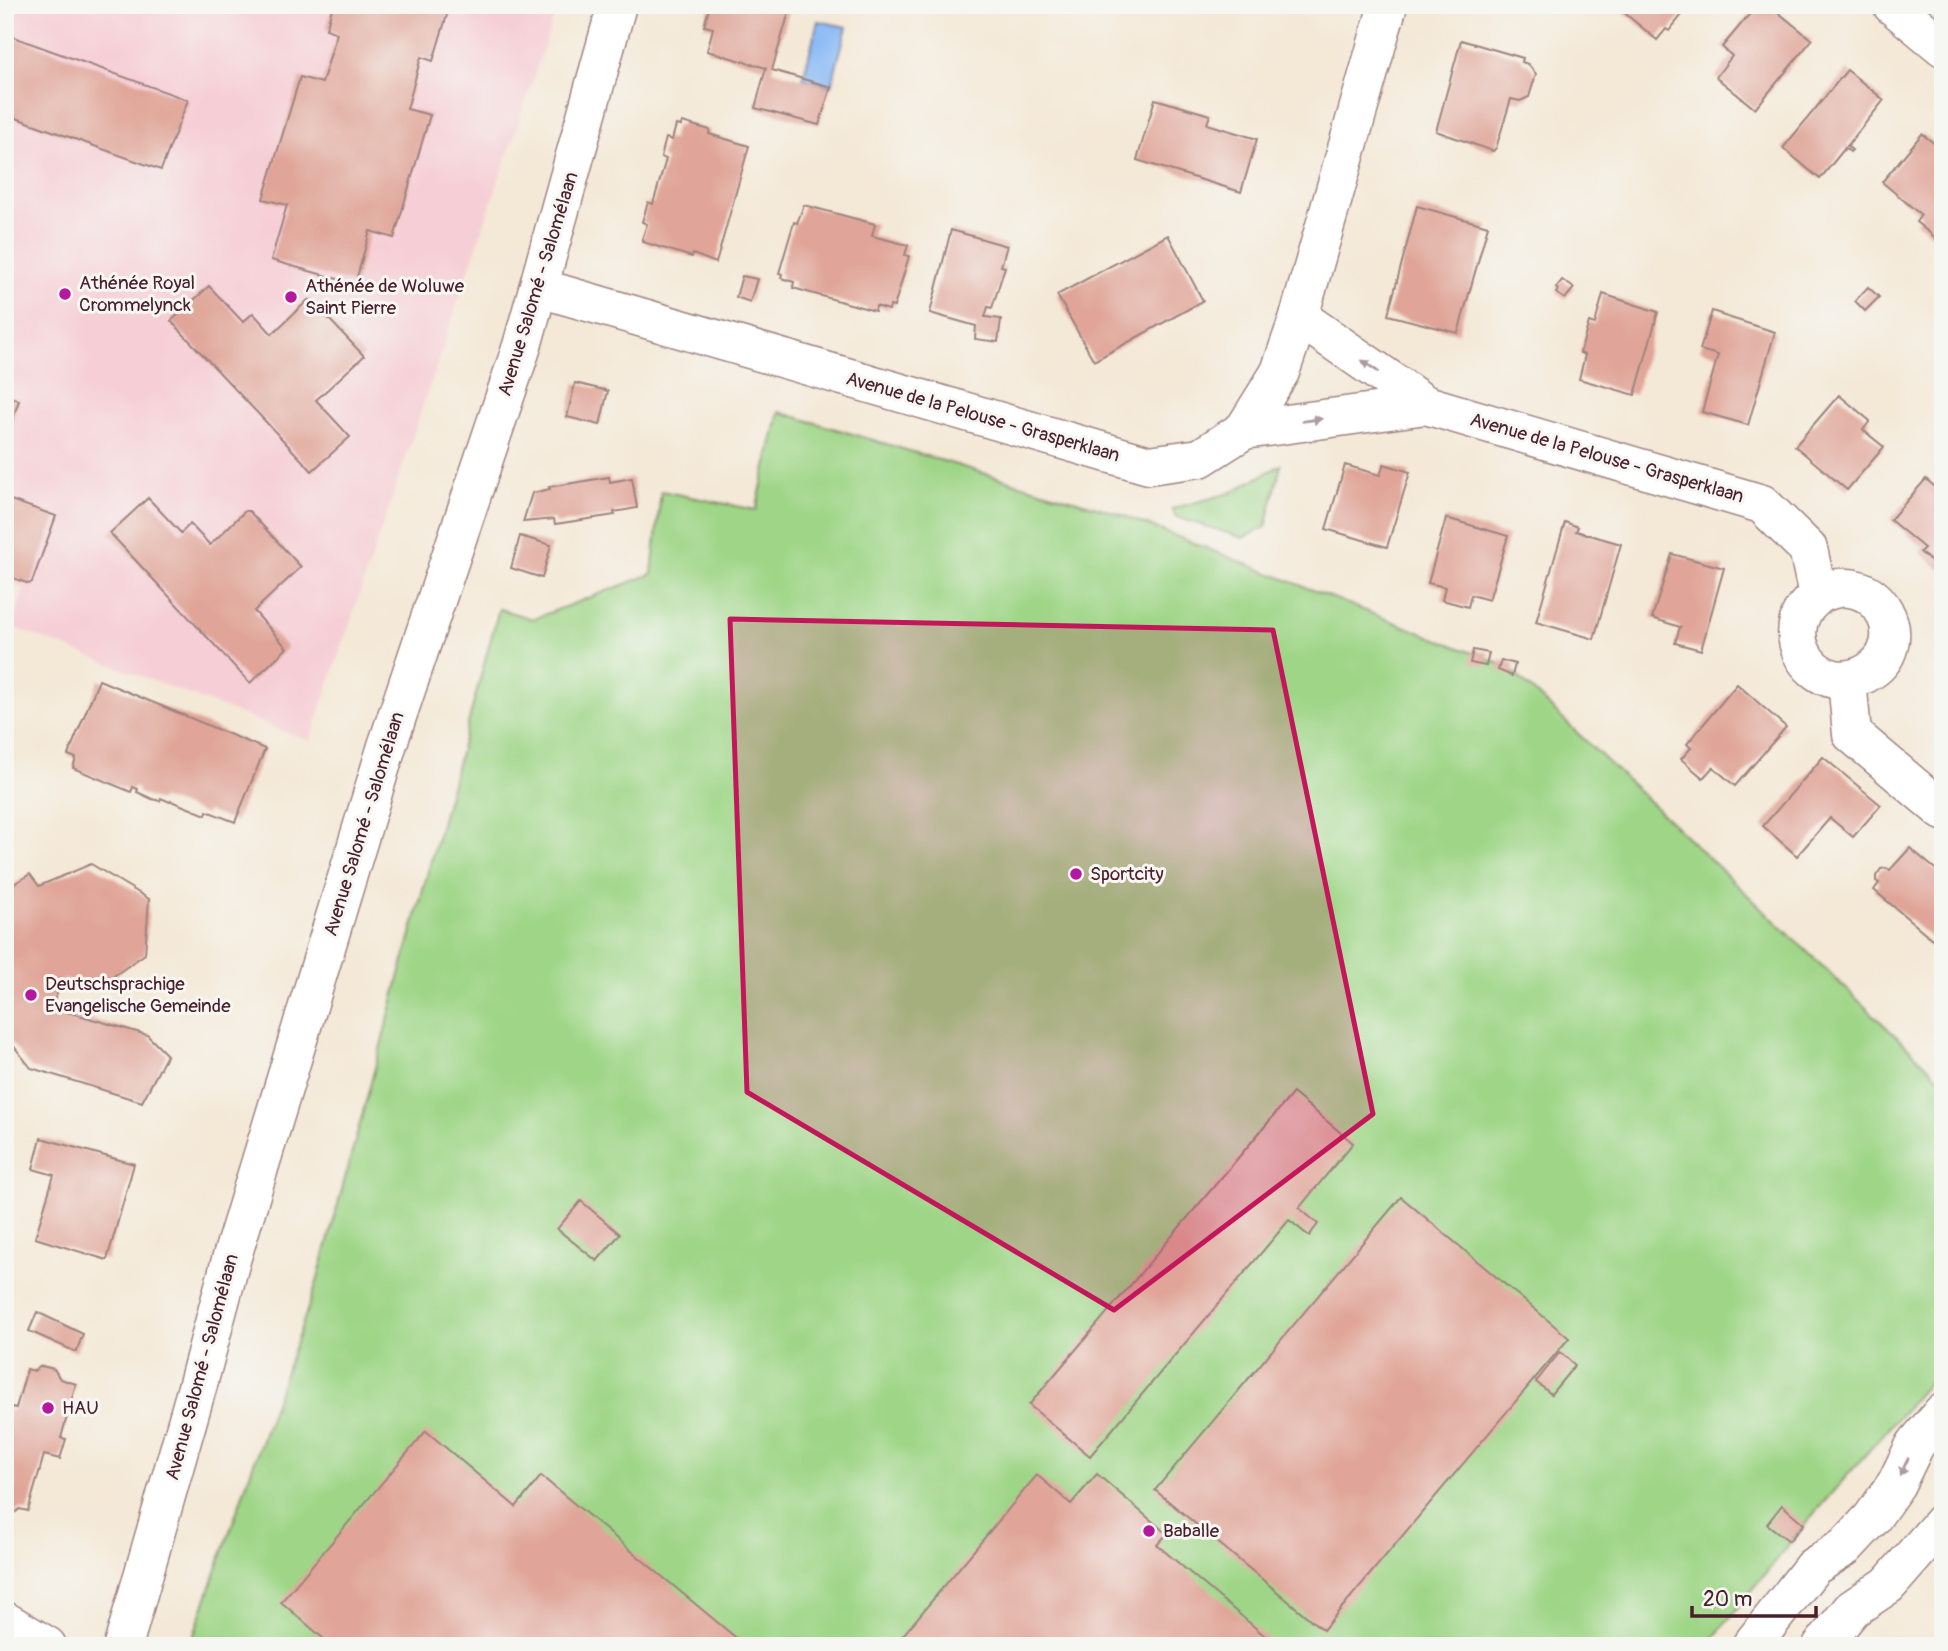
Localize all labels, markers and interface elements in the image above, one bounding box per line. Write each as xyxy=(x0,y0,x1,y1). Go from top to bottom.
street label: Avenue Salomé - Salomélaan xyxy=(492,169,584,399)
place label: Athénée Royal Crommelynck xyxy=(79,271,195,317)
place label: Athénée de Woluwe Saint Pierre xyxy=(305,274,465,320)
marker: Athénée Royal Crommelynck xyxy=(57,286,73,302)
marker: Athénée de Woluwe Saint Pierre xyxy=(283,289,299,305)
one-way arrow xyxy=(1361,359,1379,373)
street label: Avenue de la Pelouse - Grasperklaan xyxy=(843,366,1123,468)
street label: Avenue de la Pelouse - Grasperklaan xyxy=(1467,407,1747,509)
one-way arrow xyxy=(1301,415,1323,426)
street label: Avenue Salomé - Salomélaan xyxy=(318,709,410,939)
place label: Sportcity xyxy=(1090,862,1164,886)
marker: Sportcity xyxy=(1068,866,1084,882)
place label: Deutschsprachige Evangelische Gemeinde xyxy=(45,972,231,1018)
marker: Deutschsprachige Evangelische Gemeinde xyxy=(23,987,39,1003)
street label: Avenue Salomé - Salomélaan xyxy=(160,1251,244,1483)
place label: HAU xyxy=(62,1396,99,1420)
marker: HAU xyxy=(40,1400,56,1416)
one-way arrow xyxy=(1899,1457,1910,1477)
place label: Baballe xyxy=(1163,1519,1220,1543)
marker: Baballe xyxy=(1141,1523,1157,1539)
scale bar xyxy=(1692,1574,1817,1618)
text: 20 m xyxy=(1703,1586,1752,1613)

